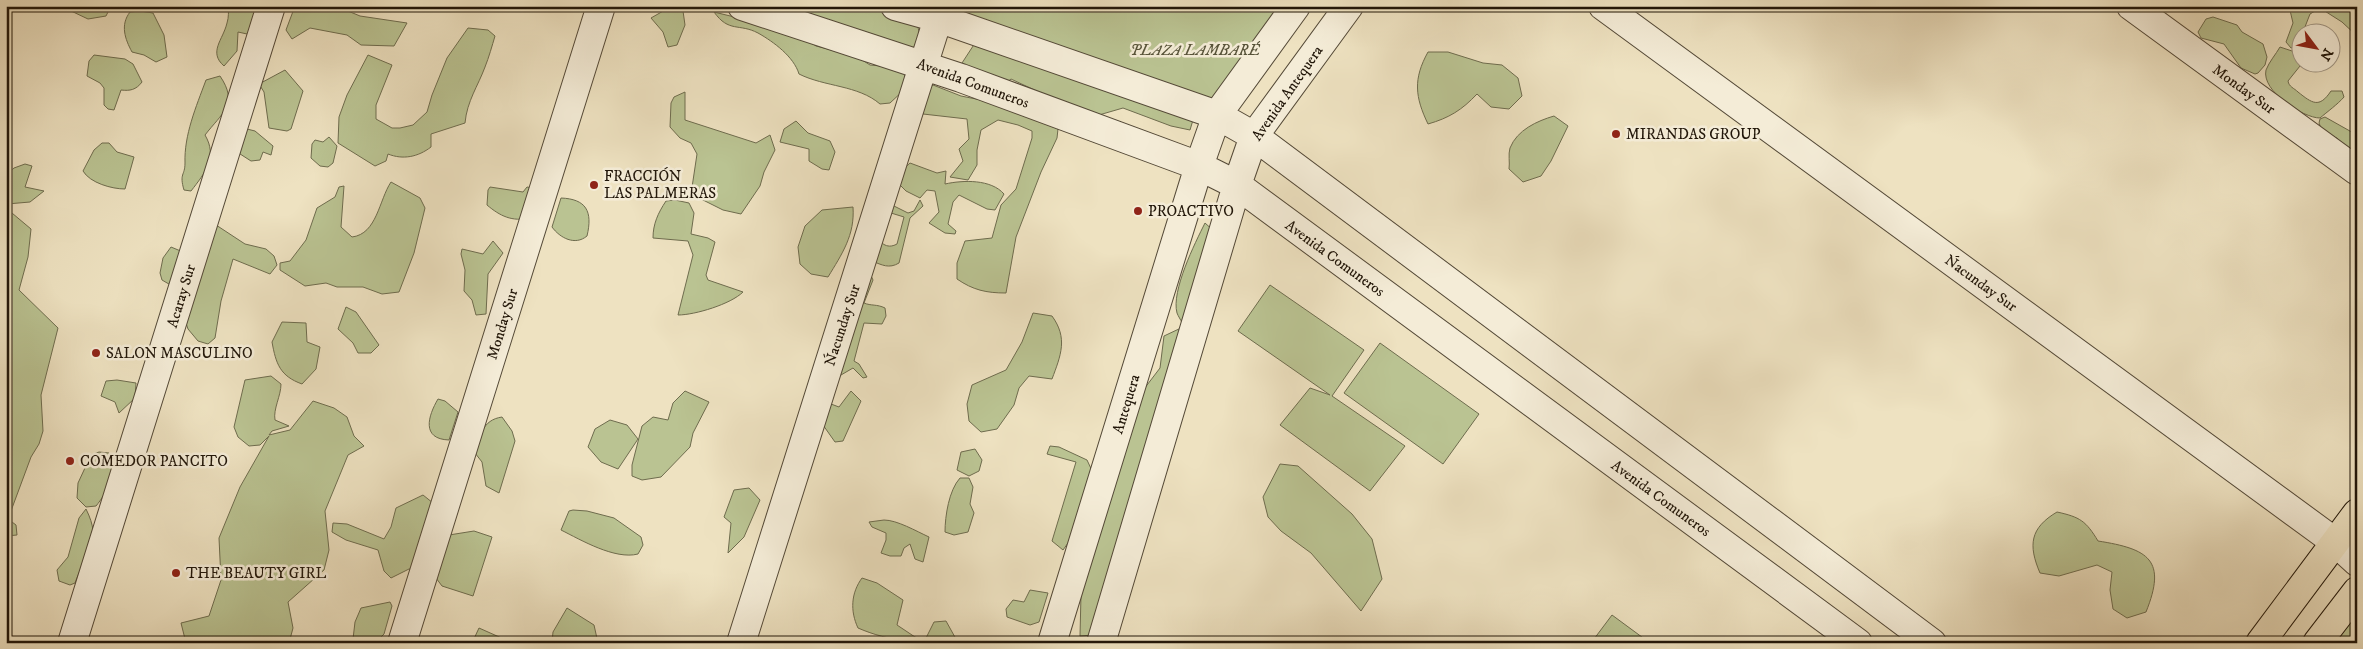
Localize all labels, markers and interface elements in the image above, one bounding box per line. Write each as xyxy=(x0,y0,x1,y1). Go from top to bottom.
north arrow xyxy=(2290,22,2340,72)
park label: PLAZA LAMBARÉ xyxy=(1130,41,1260,60)
street label: Avenida Antequera xyxy=(1248,41,1328,145)
text: N xyxy=(2315,45,2337,64)
street label: Avenida Comuneros xyxy=(914,54,1032,113)
street label: Monday Sur xyxy=(2208,60,2279,119)
place label: MIRANDAS GROUP xyxy=(1626,125,1761,144)
marker: MIRANDAS GROUP xyxy=(1610,128,1622,140)
place label: FRACCIÓN LAS PALMERAS xyxy=(604,167,716,203)
marker: FRACCIÓN LAS PALMERAS xyxy=(588,179,600,191)
place label: PROACTIVO xyxy=(1148,202,1234,221)
marker: PROACTIVO xyxy=(1132,205,1144,217)
street label: Avenida Comuneros xyxy=(1281,216,1388,301)
street label: Ńacunday Sur xyxy=(1941,250,2022,316)
street label: Acaray Sur xyxy=(163,262,200,330)
street label: Ńacunday Sur xyxy=(819,281,865,369)
street label: Monday Sur xyxy=(483,286,522,362)
place label: SALON MASCULINO xyxy=(106,344,253,363)
marker: SALON MASCULINO xyxy=(90,347,102,359)
street label: Antequera xyxy=(1108,372,1145,436)
place label: COMEDOR PANCITO xyxy=(80,452,228,471)
marker: COMEDOR PANCITO xyxy=(64,455,76,467)
street label: Avenida Comuneros xyxy=(1607,456,1714,541)
place label: THE BEAUTY GIRL xyxy=(186,564,326,583)
marker: THE BEAUTY GIRL xyxy=(170,567,182,579)

